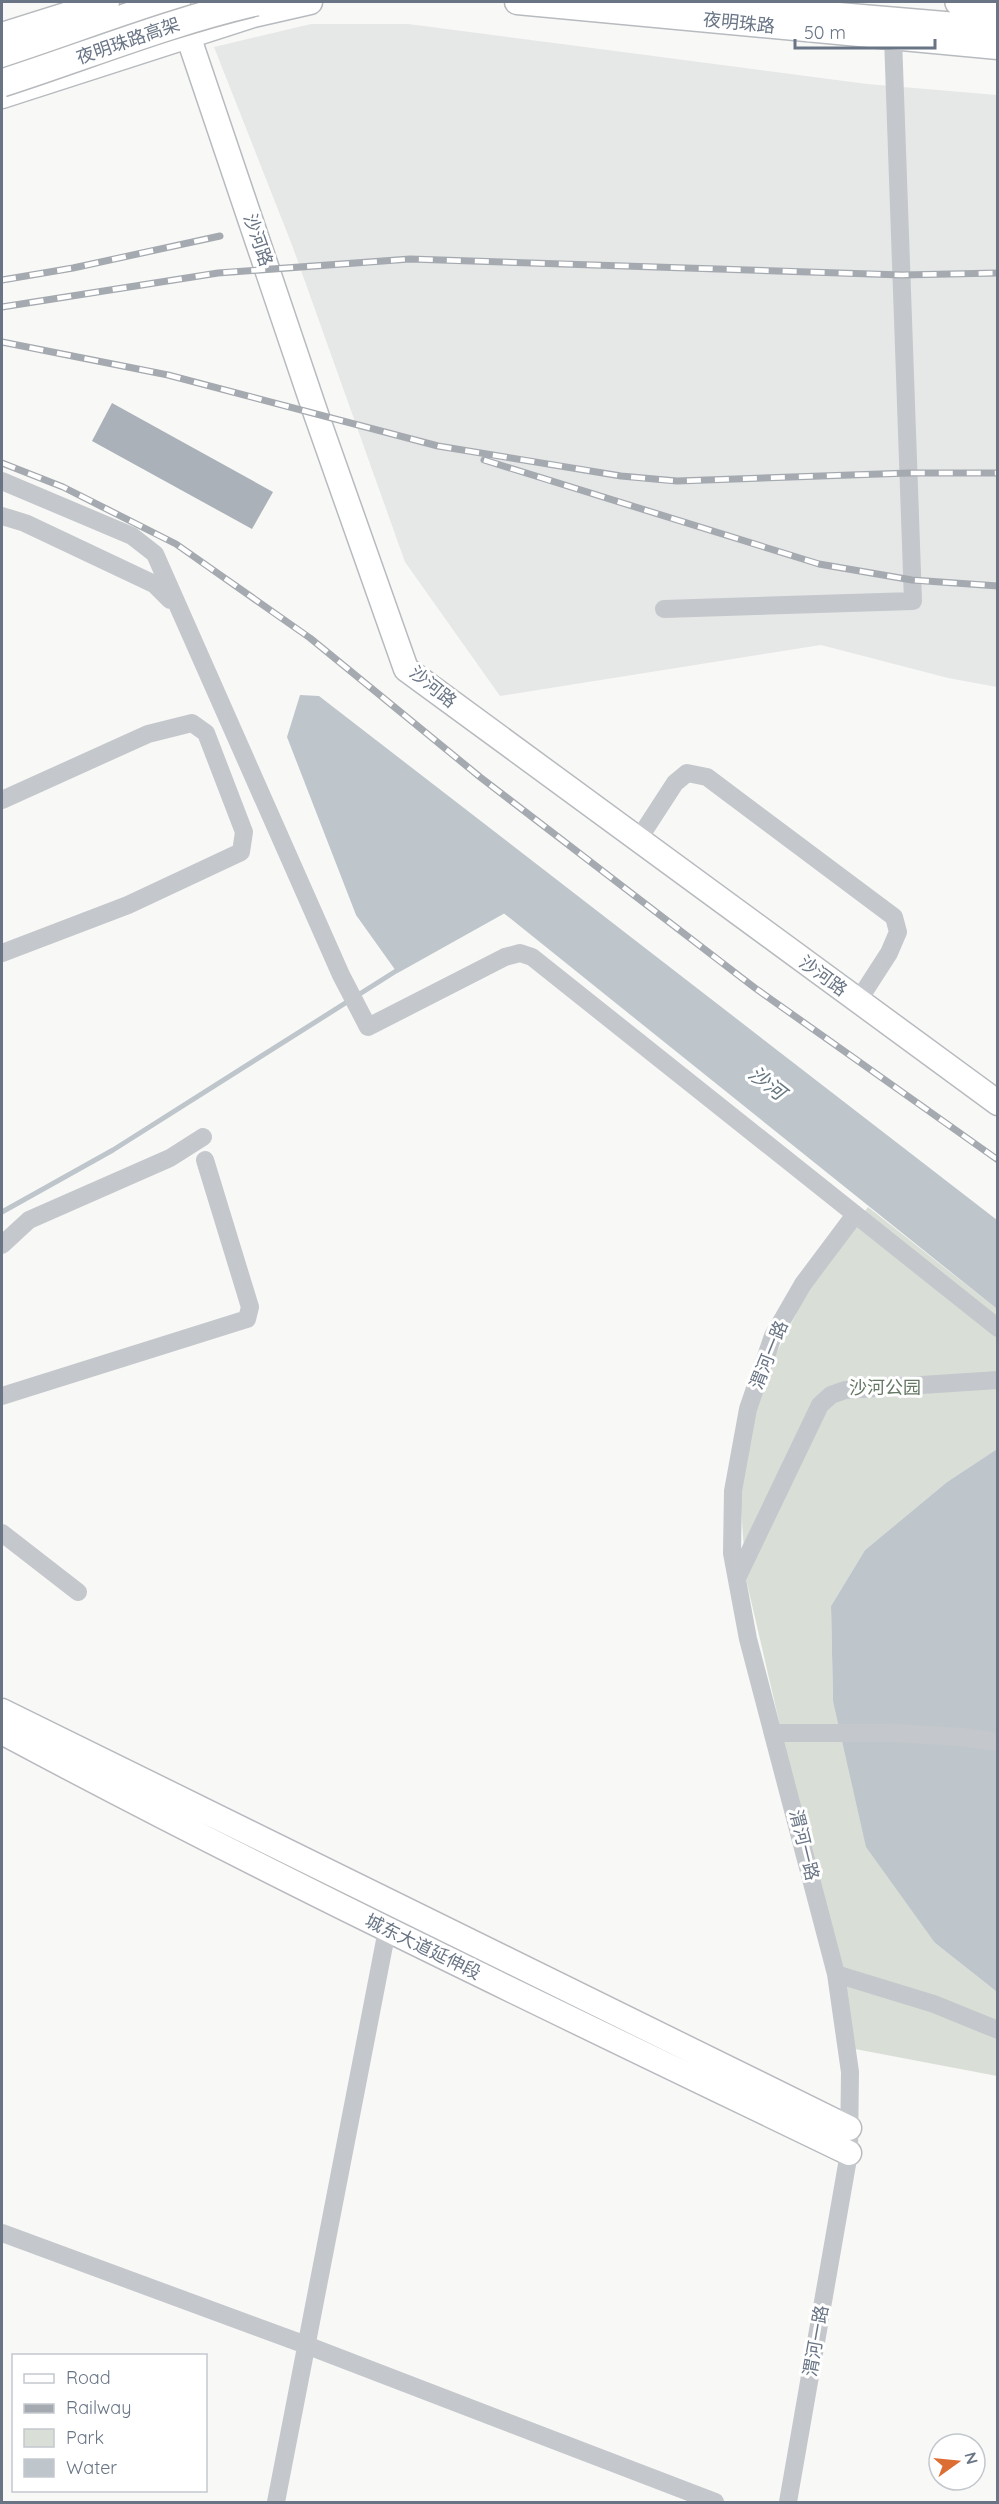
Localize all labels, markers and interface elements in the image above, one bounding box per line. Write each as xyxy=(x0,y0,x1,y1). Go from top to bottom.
street label: 夜明珠路 xyxy=(702,7,776,38)
street label: 夜明珠路高架 xyxy=(73,12,183,69)
scale bar xyxy=(795,12,934,50)
text: 50 m xyxy=(804,21,846,44)
street label: 沙河路 xyxy=(239,211,278,269)
street label: 沙河路 xyxy=(405,661,462,713)
street label: 沙河路 xyxy=(795,950,852,1001)
water label: 沙河 xyxy=(744,1060,794,1107)
street label: 渭河一路 xyxy=(744,1317,793,1392)
park label: 沙河公园 xyxy=(849,1376,921,1399)
street label: 渭河一路 xyxy=(785,1807,824,1883)
street label: 城东大道延伸段 xyxy=(362,1909,485,1985)
street label: 渭河一路 xyxy=(798,2303,833,2378)
legend xyxy=(12,2354,207,2492)
text: Road xyxy=(66,2366,111,2389)
text: Railway xyxy=(66,2396,132,2419)
text: Park xyxy=(66,2426,104,2449)
north arrow xyxy=(927,2432,987,2492)
text: N xyxy=(960,2450,983,2466)
text: Water xyxy=(66,2456,117,2479)

